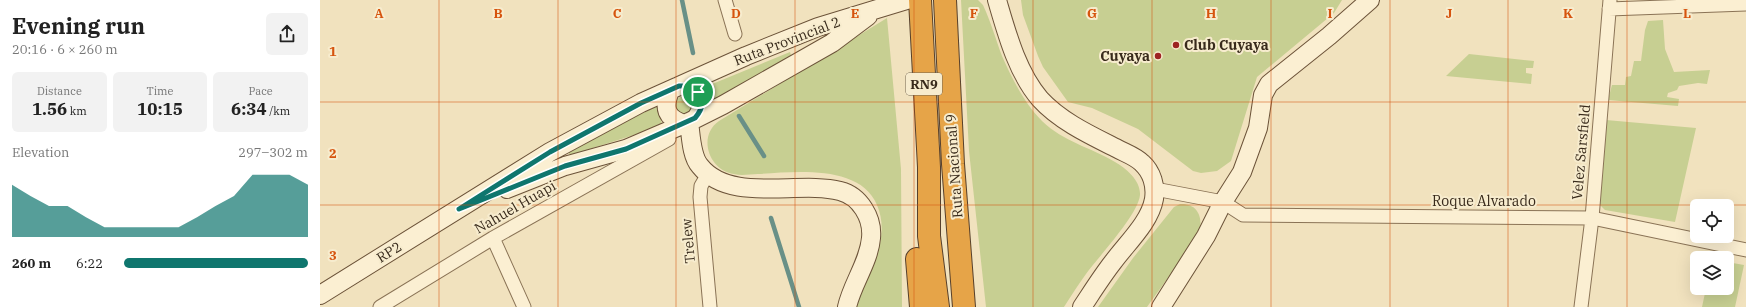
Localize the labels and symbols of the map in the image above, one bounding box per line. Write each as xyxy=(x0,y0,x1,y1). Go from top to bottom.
text: A xyxy=(374,5,384,22)
text: B xyxy=(493,5,503,22)
text: C xyxy=(613,5,622,22)
text: D xyxy=(731,5,741,22)
text: E xyxy=(851,5,859,22)
text: F xyxy=(970,5,978,22)
text: G xyxy=(1087,5,1097,22)
text: H xyxy=(1206,5,1217,22)
text: I xyxy=(1328,5,1333,22)
text: J xyxy=(1446,5,1453,22)
text: K xyxy=(1563,5,1573,22)
text: L xyxy=(1683,5,1691,22)
street label: Ruta Provincial 2 xyxy=(731,12,843,70)
place label: Club Cuyaya xyxy=(1184,36,1269,54)
marker: Club Cuyaya xyxy=(1171,40,1181,50)
text: 1 xyxy=(329,43,337,60)
place label: Cuyaya xyxy=(1100,47,1150,65)
marker: Cuyaya xyxy=(1153,51,1163,61)
road number: RN9 xyxy=(906,73,942,95)
pin xyxy=(681,75,715,109)
street label: Velez Sarsfield xyxy=(1568,103,1594,201)
street label: Ruta Nacional 9 xyxy=(941,113,967,219)
text: 2 xyxy=(329,145,337,162)
street label: Nahuel Huapi xyxy=(471,176,559,238)
street label: Roque Alvarado xyxy=(1432,192,1536,210)
street label: Trelew xyxy=(677,218,699,264)
street label: RP2 xyxy=(373,237,405,267)
text: 3 xyxy=(329,247,337,264)

